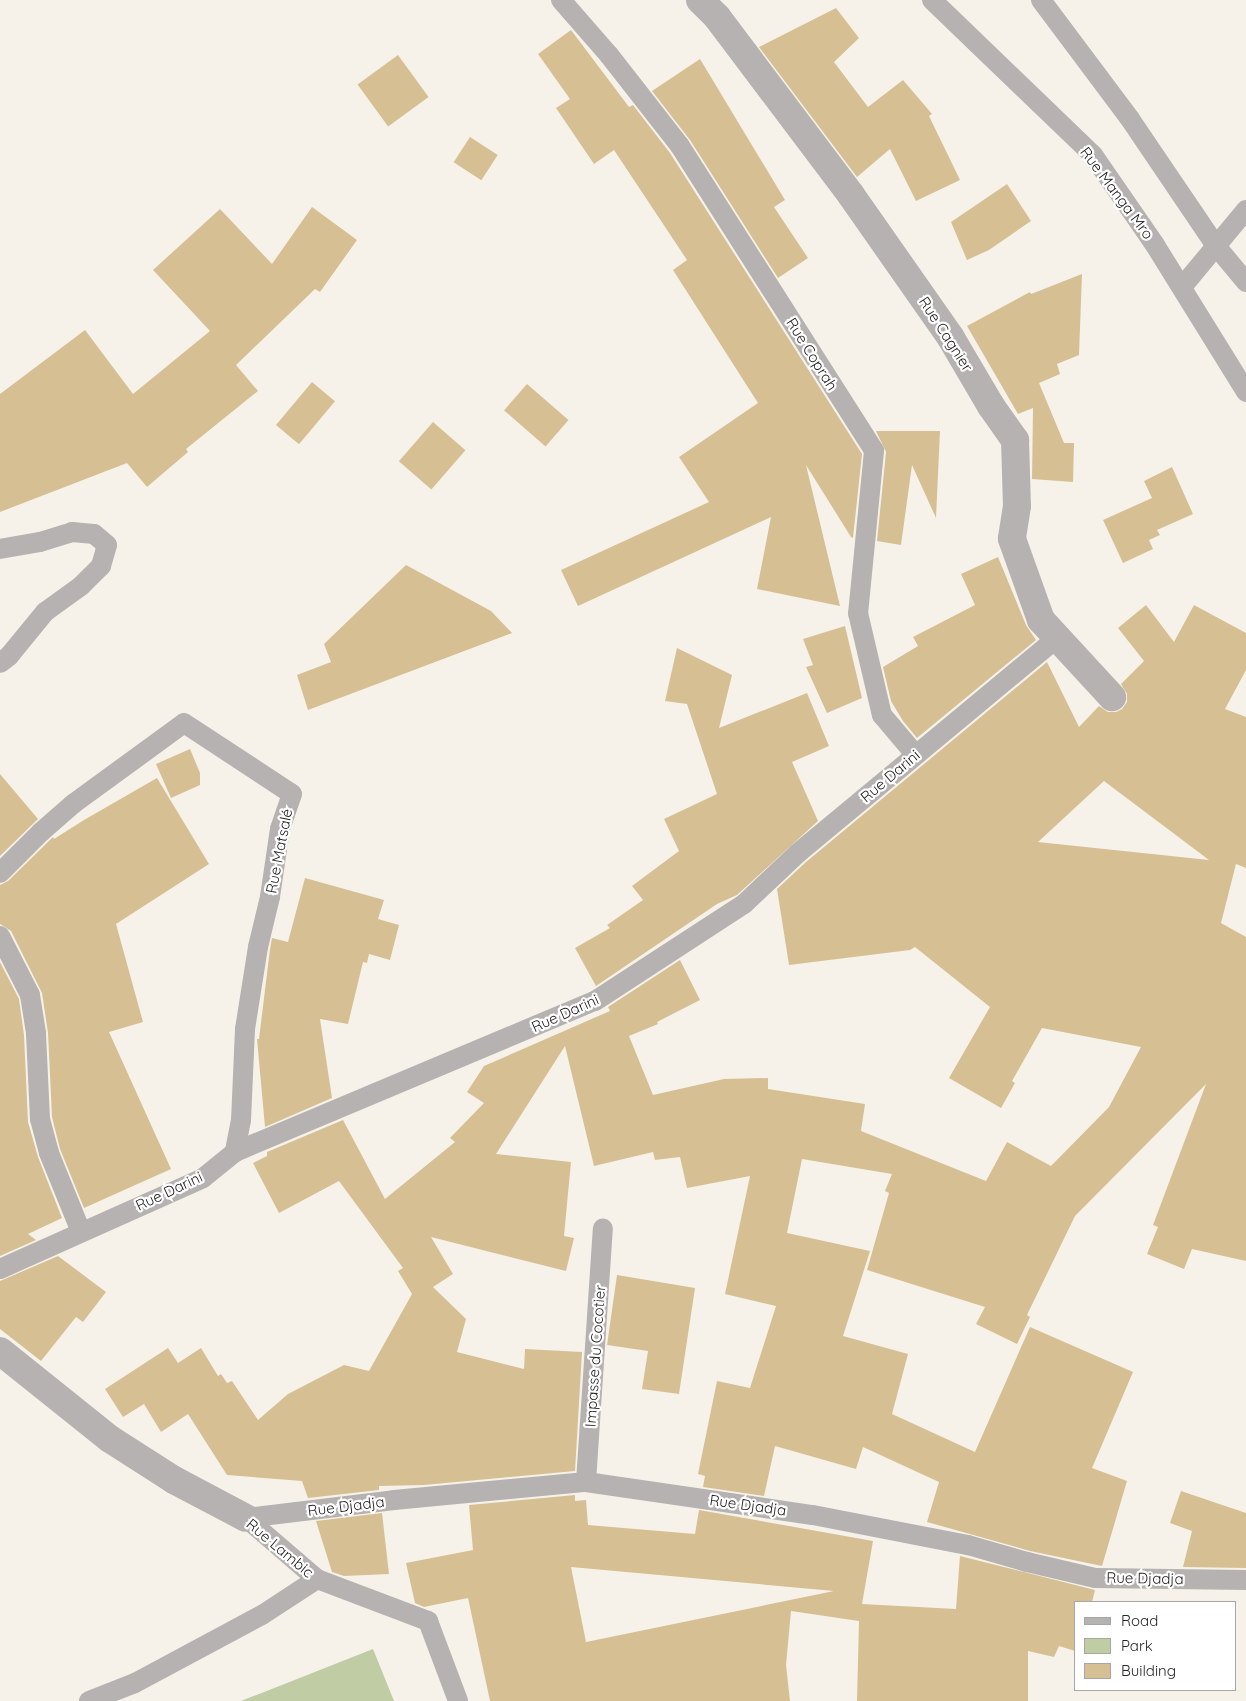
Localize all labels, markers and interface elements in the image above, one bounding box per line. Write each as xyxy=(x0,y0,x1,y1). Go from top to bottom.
street label: Rue Manga Mro xyxy=(1077,143,1157,243)
street label: Rue Cagnier xyxy=(915,293,977,375)
street label: Rue Coprah xyxy=(783,314,841,394)
street label: Rue Darini xyxy=(857,746,923,806)
street label: Rue Matsalé xyxy=(262,807,296,895)
street label: Rue Darini xyxy=(529,990,601,1036)
street label: Rue Darini xyxy=(133,1168,205,1214)
street label: Impasse du Cocotier xyxy=(581,1284,609,1428)
street label: Rue Djadja xyxy=(709,1491,787,1519)
street label: Rue Djadja xyxy=(307,1492,385,1520)
street label: Rue Lambic xyxy=(243,1515,317,1581)
street label: Rue Djadja xyxy=(1106,1568,1184,1588)
legend xyxy=(1074,1601,1236,1691)
text: Road xyxy=(1121,1611,1158,1630)
text: Park xyxy=(1121,1636,1153,1655)
text: Building xyxy=(1121,1661,1176,1680)

